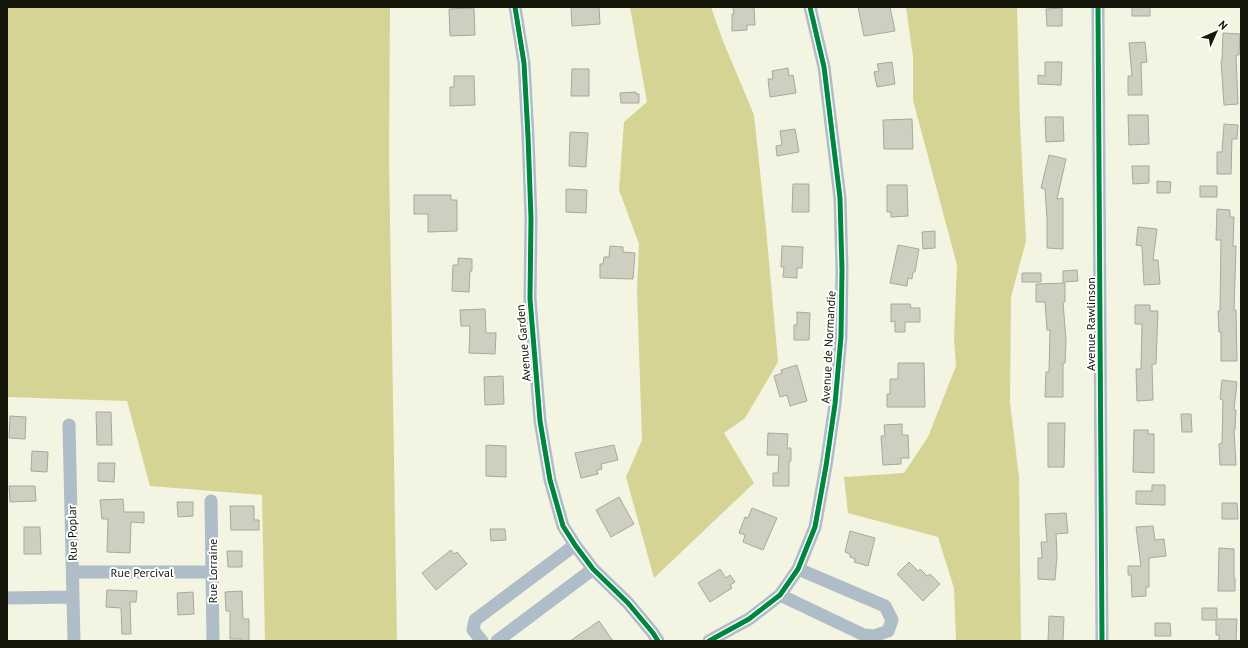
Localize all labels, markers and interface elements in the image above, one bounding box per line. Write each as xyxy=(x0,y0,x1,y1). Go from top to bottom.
north arrow xyxy=(1196,12,1236,52)
text: N xyxy=(1216,17,1231,32)
street label: Avenue Rawlinson xyxy=(1083,277,1098,371)
street label: Avenue de Normandie xyxy=(818,290,838,404)
street label: Avenue Garden xyxy=(512,304,534,382)
street label: Rue Poplar xyxy=(64,505,80,561)
street label: Rue Lorraine xyxy=(205,539,220,603)
street label: Rue Percival xyxy=(110,565,174,580)

